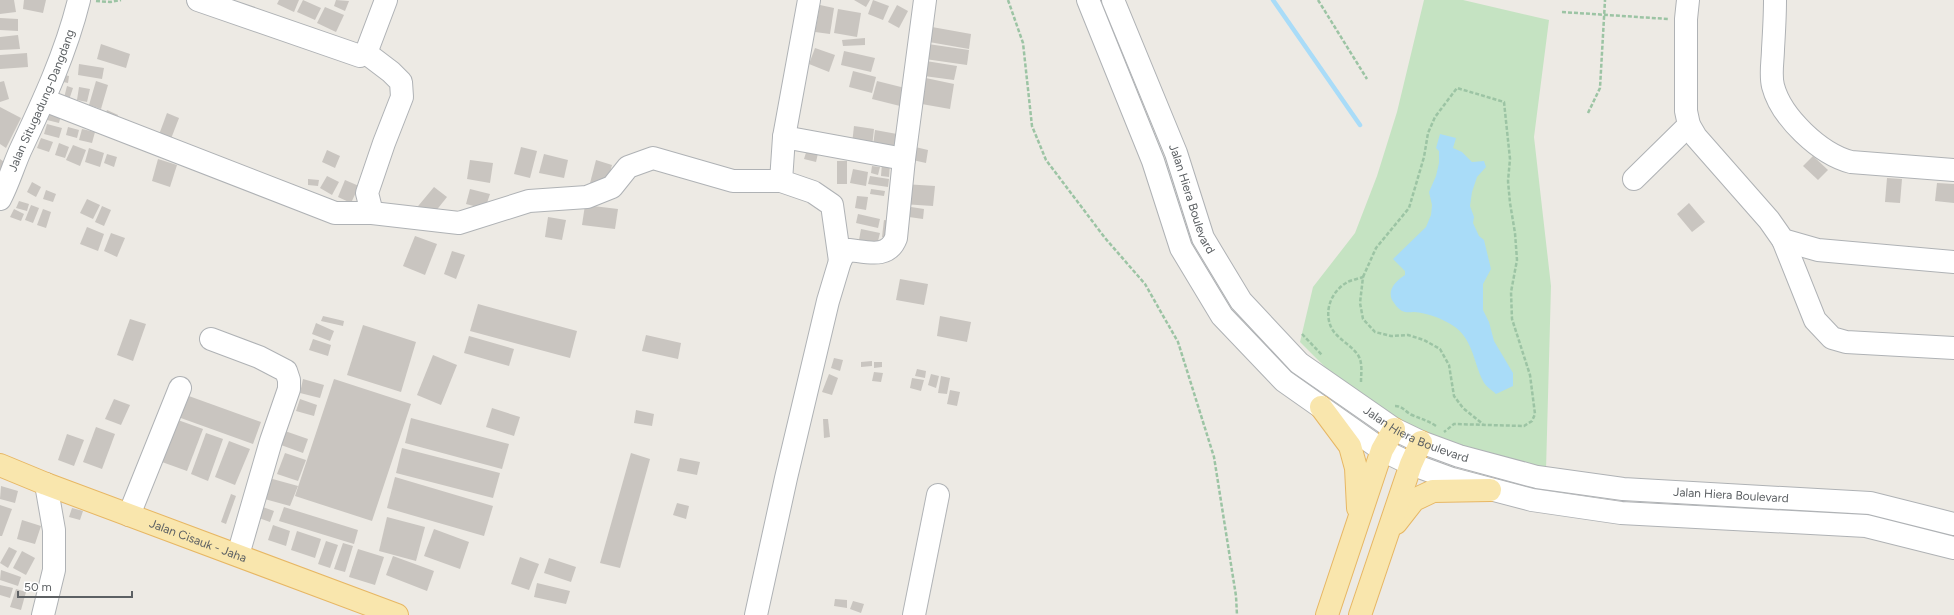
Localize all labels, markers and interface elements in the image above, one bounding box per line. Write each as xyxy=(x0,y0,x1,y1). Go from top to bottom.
street label: Jalan Situgadung-Dangdang xyxy=(6,28,77,173)
street label: Jalan Hiera Boulevard xyxy=(1166,142,1218,256)
street label: Jalan Hiera Boulevard xyxy=(1361,403,1470,465)
street label: Jalan Hiera Boulevard xyxy=(1673,485,1789,505)
street label: Jalan Cisauk - Jaha xyxy=(148,516,248,565)
scale bar xyxy=(18,573,132,599)
text: 50 m xyxy=(24,580,52,594)

